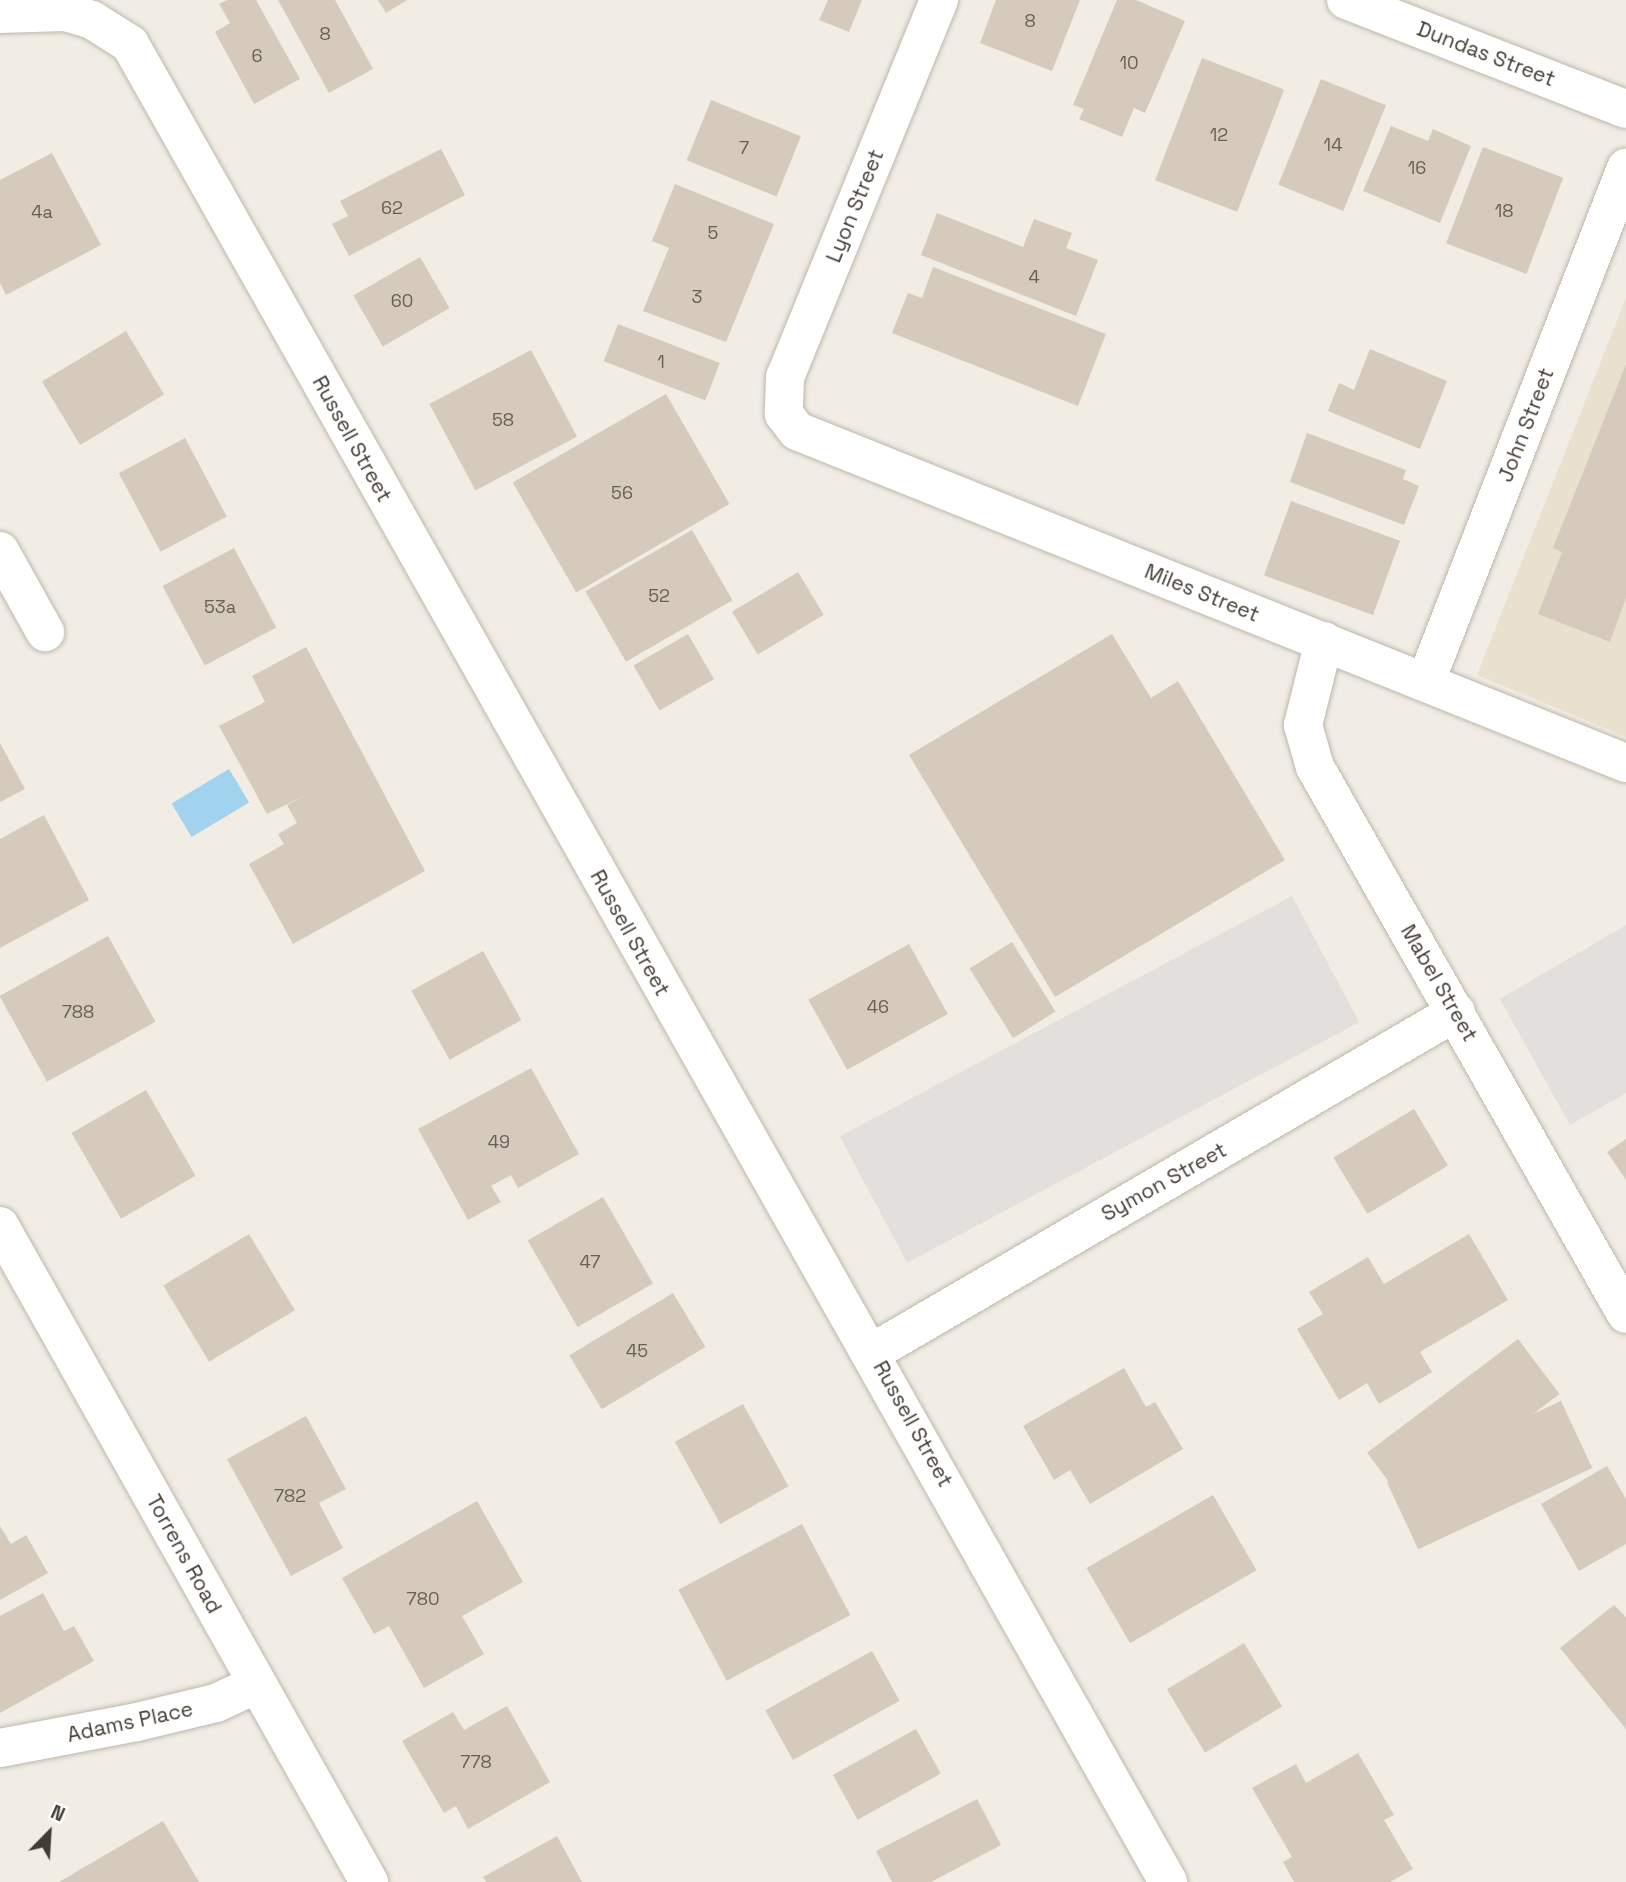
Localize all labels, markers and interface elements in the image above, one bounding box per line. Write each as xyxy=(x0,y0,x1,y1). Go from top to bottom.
house number: 8 xyxy=(1024,10,1036,32)
street label: Dundas Street xyxy=(1413,16,1559,92)
house number: 8 xyxy=(319,23,331,45)
house number: 6 xyxy=(251,45,263,67)
house number: 10 xyxy=(1119,52,1139,74)
house number: 12 xyxy=(1210,124,1228,146)
house number: 14 xyxy=(1324,134,1342,156)
house number: 7 xyxy=(739,137,749,159)
street label: Lyon Street xyxy=(821,146,889,266)
house number: 16 xyxy=(1408,157,1426,179)
house number: 62 xyxy=(381,197,403,219)
house number: 18 xyxy=(1495,200,1513,222)
house number: 4a xyxy=(31,201,53,223)
house number: 5 xyxy=(708,222,718,244)
house number: 4 xyxy=(1028,266,1040,288)
house number: 3 xyxy=(692,286,702,308)
house number: 60 xyxy=(391,290,413,312)
house number: 1 xyxy=(657,351,665,373)
street label: John Street xyxy=(1493,364,1559,486)
street label: Russell Street xyxy=(307,371,397,507)
house number: 58 xyxy=(492,409,514,431)
house number: 56 xyxy=(611,482,633,504)
street label: Miles Street xyxy=(1141,559,1263,627)
house number: 52 xyxy=(648,585,670,607)
house number: 53a xyxy=(204,596,236,618)
street label: Russell Street xyxy=(585,865,675,1001)
street label: Mabel Street xyxy=(1395,920,1483,1046)
house number: 46 xyxy=(867,996,889,1018)
house number: 788 xyxy=(62,1001,94,1023)
house number: 49 xyxy=(488,1131,510,1153)
street label: Symon Street xyxy=(1097,1137,1231,1227)
house number: 47 xyxy=(580,1251,600,1273)
house number: 45 xyxy=(626,1340,648,1362)
street label: Russell Street xyxy=(868,1356,958,1492)
house number: 782 xyxy=(274,1485,306,1507)
street label: Torrens Road xyxy=(141,1490,227,1618)
house number: 780 xyxy=(407,1588,439,1610)
street label: Adams Place xyxy=(65,1696,195,1748)
house number: 778 xyxy=(460,1751,492,1773)
north arrow xyxy=(14,1798,84,1868)
text: N xyxy=(47,1799,69,1827)

